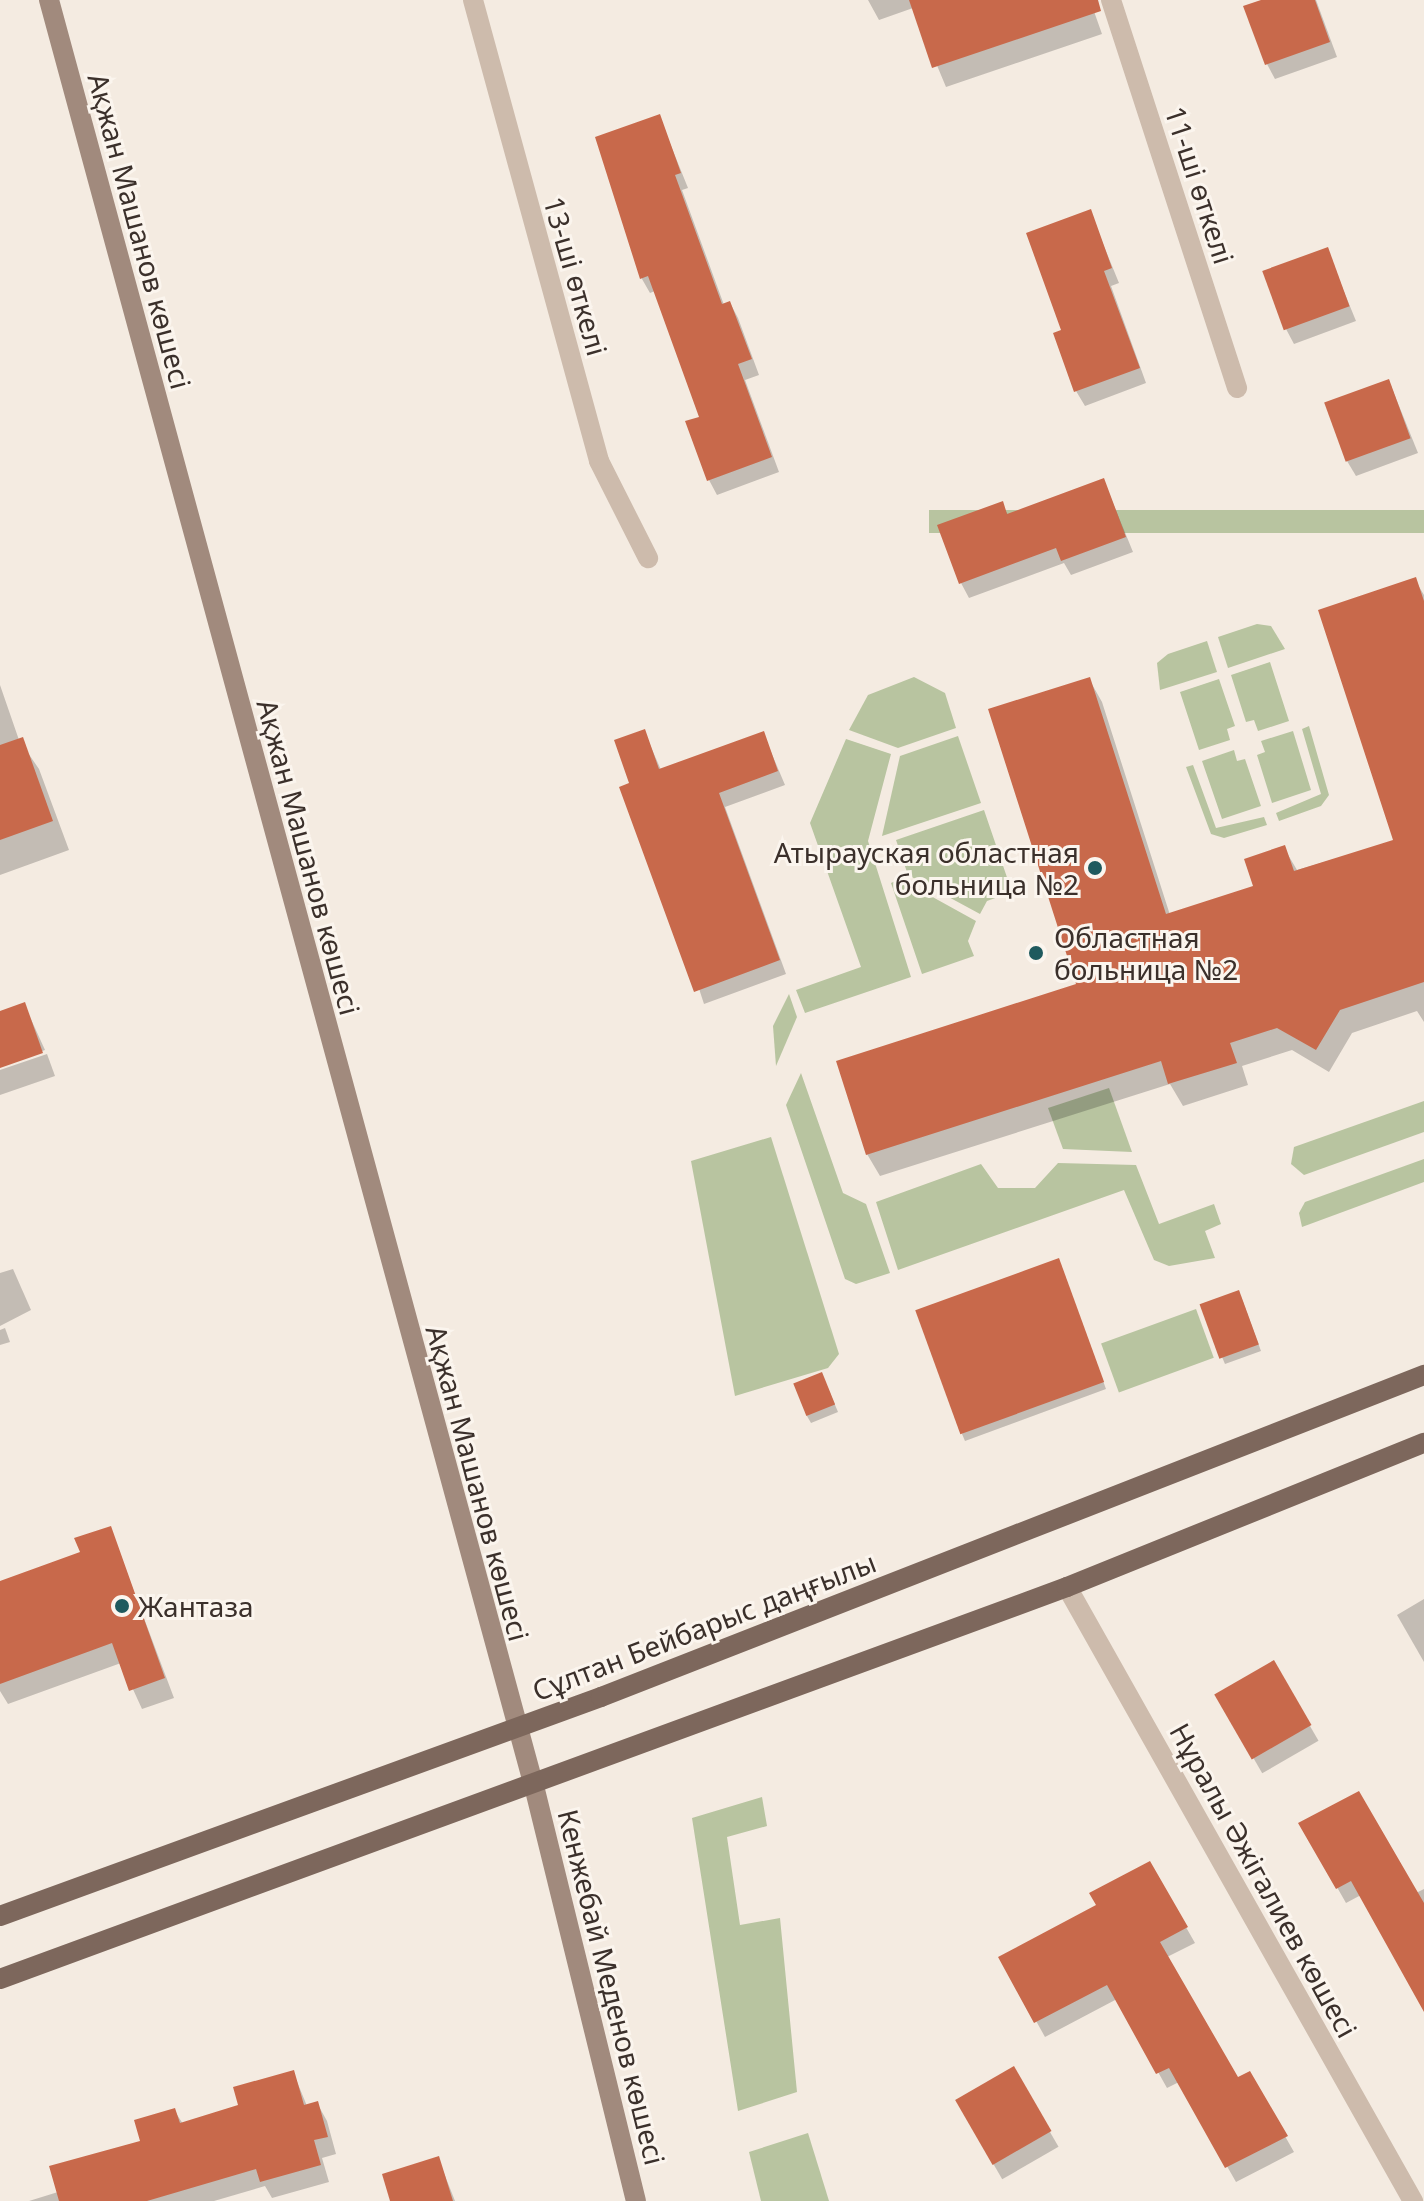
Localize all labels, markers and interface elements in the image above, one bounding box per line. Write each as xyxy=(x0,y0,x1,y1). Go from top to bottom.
street label: Ақжан Машанов көшесі xyxy=(82,70,198,392)
street label: 11-ші өткелі xyxy=(1159,102,1241,268)
street label: 13-ші өткелі xyxy=(537,193,615,359)
street label: Ақжан Машанов көшесі xyxy=(251,696,367,1018)
place label: Атырауская областная больница №2 xyxy=(774,835,1079,901)
marker: Атырауская областная больница №2 xyxy=(1086,859,1104,877)
place label: Областная больница №2 xyxy=(1054,920,1238,986)
marker: Областная больница №2 xyxy=(1025,942,1047,964)
street label: Ақжан Машанов көшесі xyxy=(420,1322,536,1644)
street label: Сұлтан Бейбарыс даңғылы xyxy=(527,1545,881,1707)
place label: Жантаза xyxy=(138,1589,254,1623)
marker: Жантаза xyxy=(113,1597,131,1615)
street label: Нұралы Әжiгалиев көшесi xyxy=(1163,1717,1365,2043)
street label: Кенжебай Меденов көшесі xyxy=(552,1806,672,2168)

